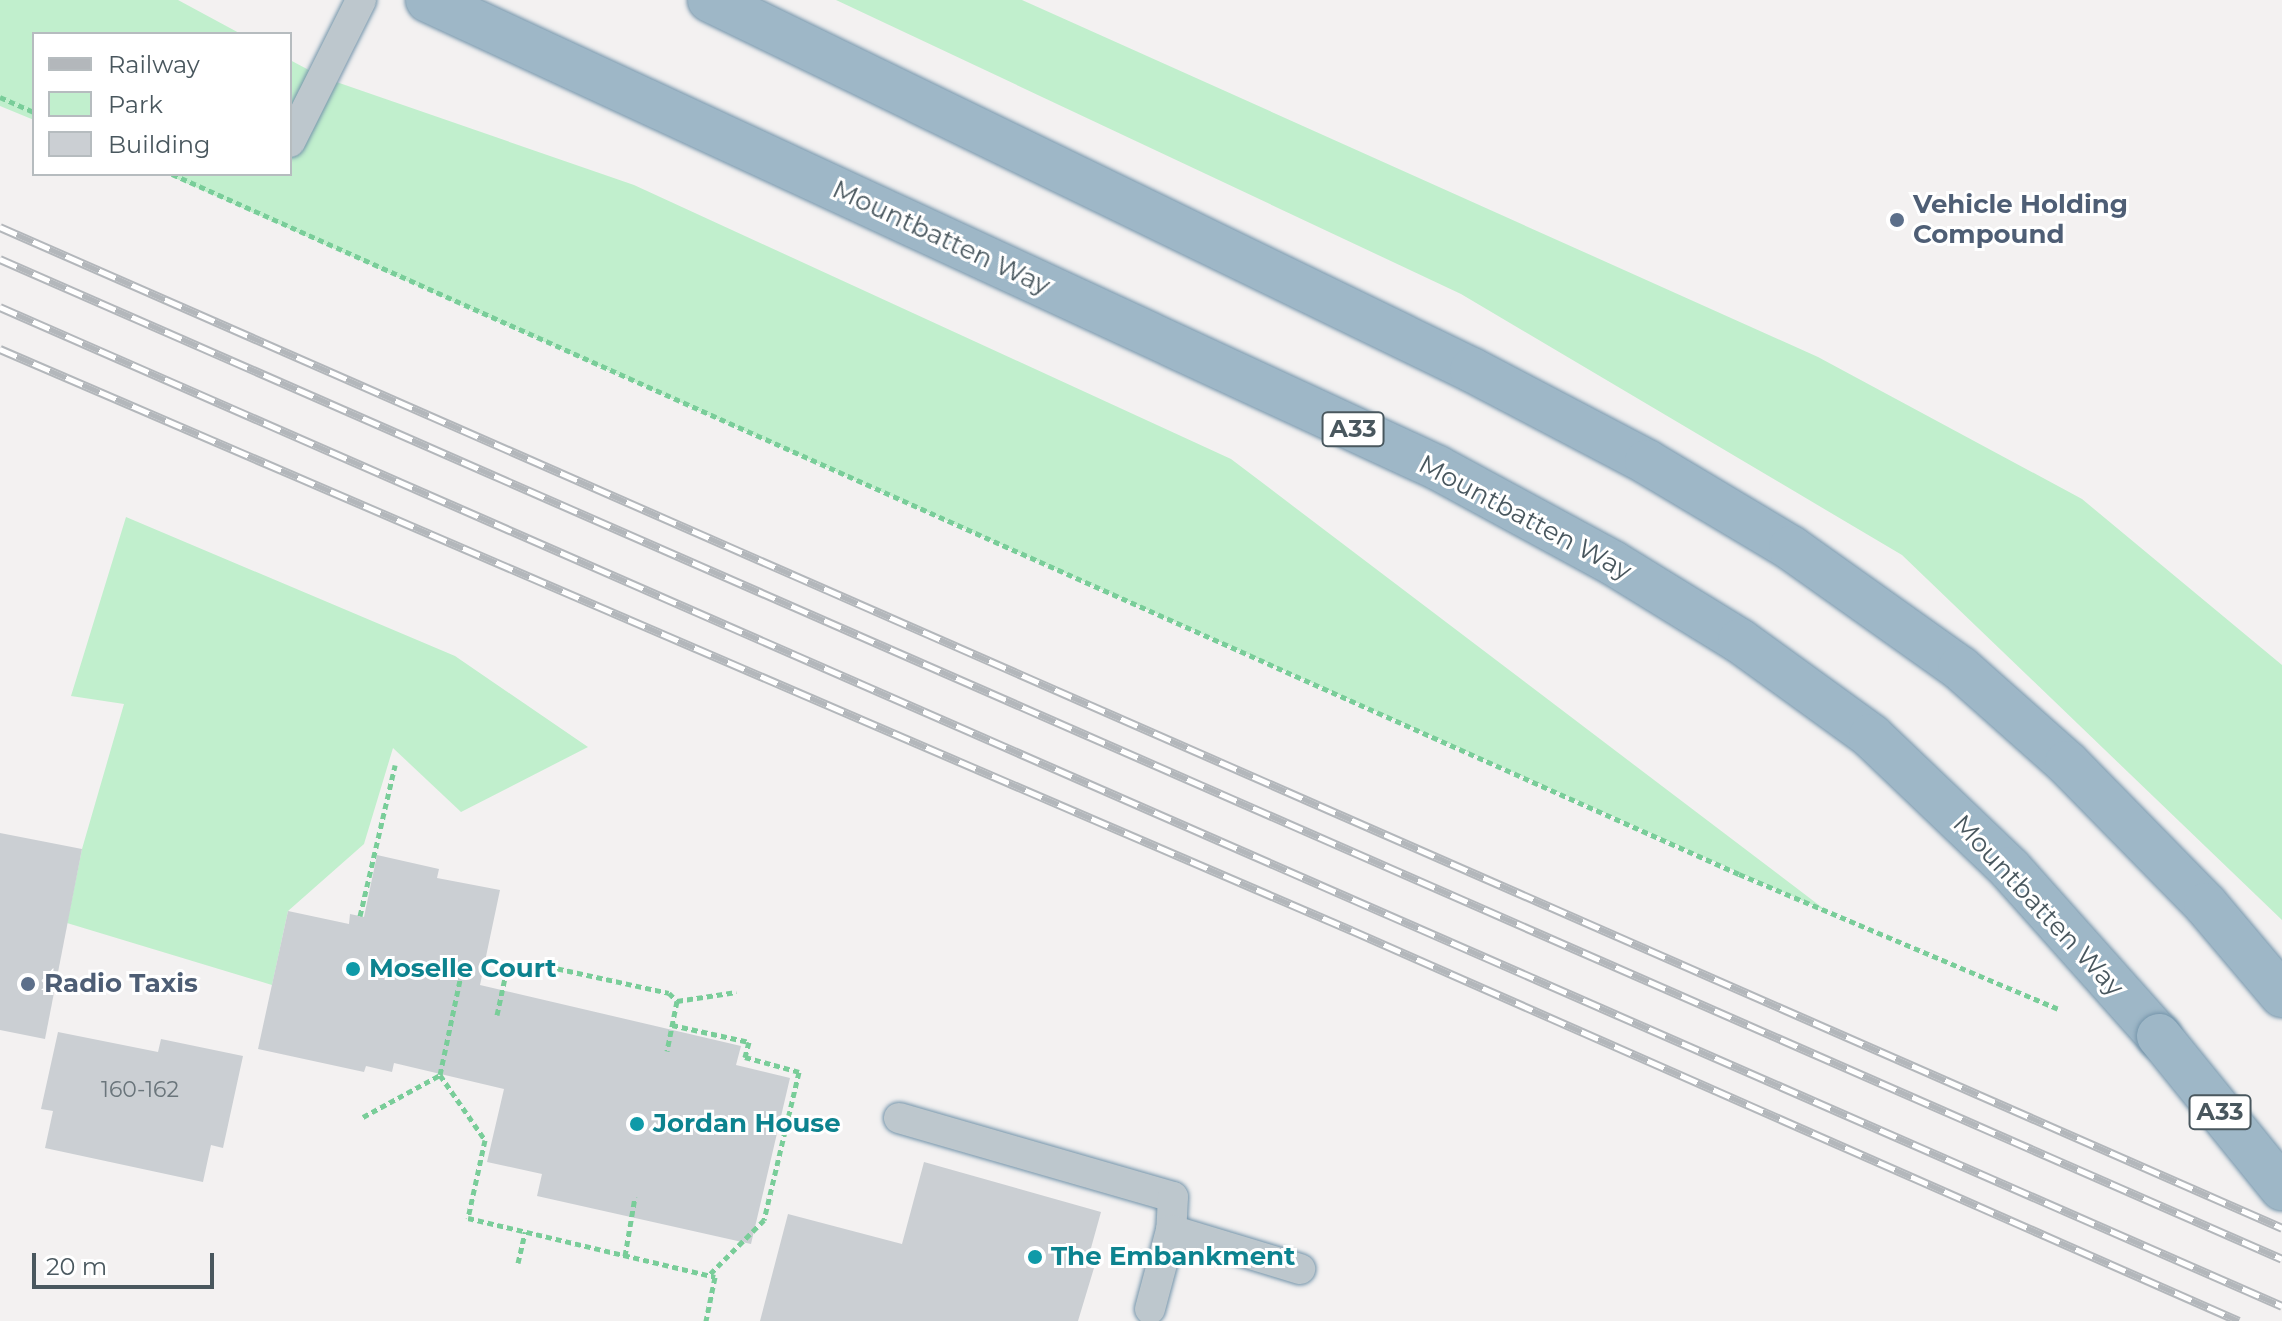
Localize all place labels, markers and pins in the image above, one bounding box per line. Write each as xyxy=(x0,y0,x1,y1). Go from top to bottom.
place label: Vehicle Holding Compound xyxy=(1913,189,2128,250)
marker: Vehicle Holding Compound xyxy=(1888,211,1906,229)
place label: Moselle Court xyxy=(369,953,557,985)
marker: Moselle Court xyxy=(344,960,362,978)
place label: Radio Taxis xyxy=(44,968,198,1000)
marker: Radio Taxis xyxy=(19,975,37,993)
place label: Jordan House xyxy=(653,1108,841,1140)
marker: Jordan House xyxy=(628,1115,646,1133)
place label: The Embankment xyxy=(1051,1241,1295,1273)
marker: The Embankment xyxy=(1026,1248,1044,1266)

